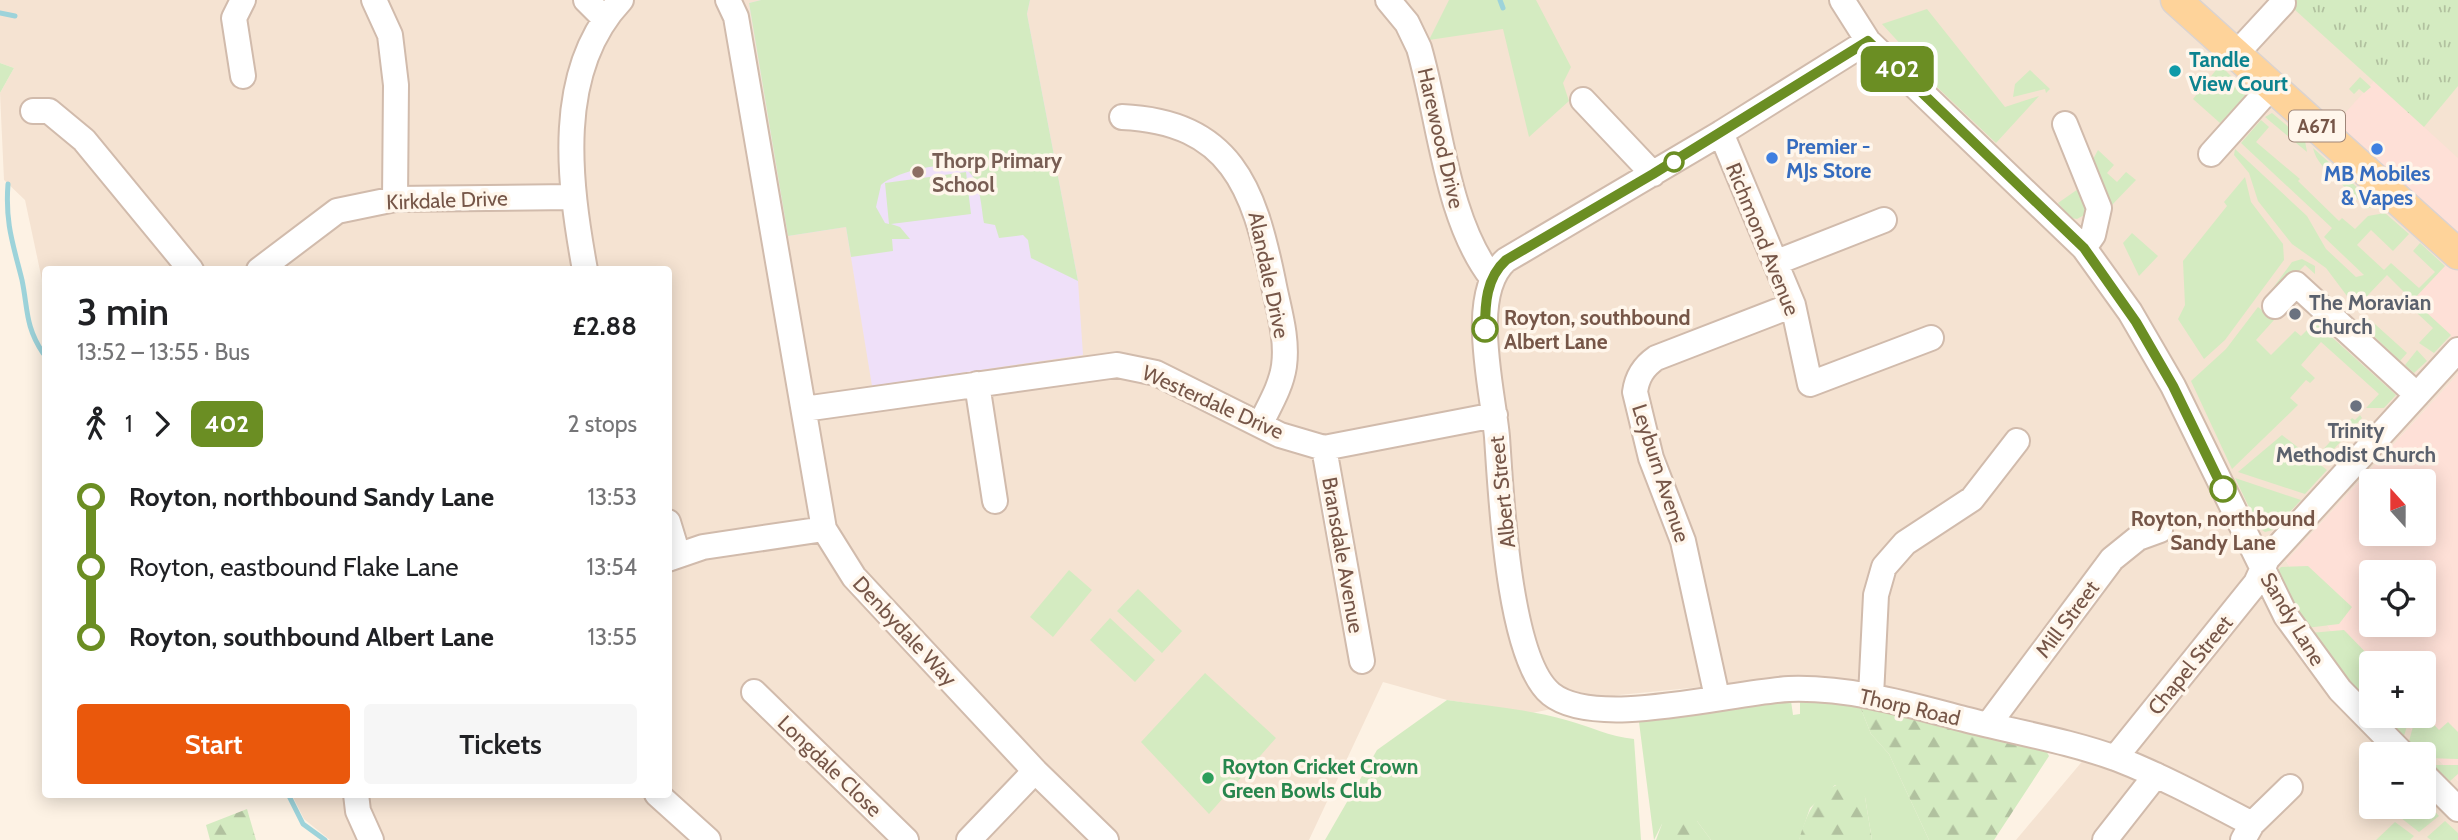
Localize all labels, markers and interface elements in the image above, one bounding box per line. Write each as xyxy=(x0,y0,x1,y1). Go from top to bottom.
line badge: 402 xyxy=(1857,46,1937,92)
place label: Tandle View Court xyxy=(2189,47,2288,96)
text: 402 xyxy=(1875,54,1919,83)
marker: Tandle View Court xyxy=(2167,63,2183,79)
street label: Harewood Drive xyxy=(1413,65,1469,211)
road number: A671 xyxy=(2289,110,2345,142)
place label: Premier - MJs Store xyxy=(1786,134,1872,183)
marker: MB Mobiles & Vapes xyxy=(2369,141,2385,157)
place label: Thorp Primary School xyxy=(932,148,1063,197)
marker: Premier - MJs Store xyxy=(1764,150,1780,166)
unlabelled marker xyxy=(1664,152,1684,172)
street label: Richmond Avenue xyxy=(1721,159,1805,319)
place label: MB Mobiles & Vapes xyxy=(2324,161,2430,210)
marker: Thorp Primary School xyxy=(910,164,926,180)
street label: Kirkdale Drive xyxy=(386,185,508,215)
street label: Alandale Drive xyxy=(1243,209,1295,341)
text: 3 min xyxy=(77,288,169,335)
place label: The Moravian Church xyxy=(2309,290,2431,339)
place label: Royton, southbound Albert Lane xyxy=(1504,305,1691,354)
marker: The Moravian Church xyxy=(2287,306,2303,322)
text: £2.88 xyxy=(573,310,637,342)
marker: Royton, southbound Albert Lane xyxy=(1472,316,1498,342)
text: 13:52 – 13:55 · Bus xyxy=(77,338,250,366)
street label: Westerdale Drive xyxy=(1139,360,1288,444)
marker: Trinity Methodist Church xyxy=(2348,398,2364,414)
street label: Leyburn Avenue xyxy=(1627,401,1695,546)
icon: walk xyxy=(77,405,115,443)
icon: forward xyxy=(143,405,181,443)
text: 402 xyxy=(205,409,249,438)
text: 1 xyxy=(125,410,133,438)
text: 2 stops xyxy=(568,410,637,438)
place label: Trinity Methodist Church xyxy=(2276,418,2436,467)
street label: Albert Street xyxy=(1484,435,1520,549)
north arrow xyxy=(2359,469,2436,546)
map controls xyxy=(2359,469,2436,819)
street label: Bransdale Avenue xyxy=(1317,475,1369,635)
marker: Royton, northbound Sandy Lane xyxy=(2210,476,2236,502)
text: Royton, northbound Sandy Lane xyxy=(129,481,494,513)
text: 13:53 xyxy=(587,483,637,511)
place label: Royton, northbound Sandy Lane xyxy=(2131,506,2315,555)
text: Royton, eastbound Flake Lane xyxy=(129,551,459,583)
text: 13:54 xyxy=(587,553,637,581)
button: locate xyxy=(2359,560,2436,637)
street label: Sandy Lane xyxy=(2255,568,2331,670)
street label: Denbydale Way xyxy=(848,571,962,691)
street label: Mill Street xyxy=(2030,576,2104,662)
street label: Chapel Street xyxy=(2142,610,2238,720)
text: Royton, southbound Albert Lane xyxy=(129,621,494,653)
text: 13:55 xyxy=(587,623,637,651)
button: + xyxy=(2359,651,2436,728)
street label: Thorp Road xyxy=(1857,683,1963,731)
button: Start xyxy=(77,704,350,784)
button: Tickets xyxy=(364,704,637,784)
street label: Longdale Close xyxy=(773,710,887,822)
button: − xyxy=(2359,742,2436,819)
place label: Royton Cricket Crown Green Bowls Club xyxy=(1222,754,1418,803)
marker: Royton Cricket Crown Green Bowls Club xyxy=(1200,770,1216,786)

